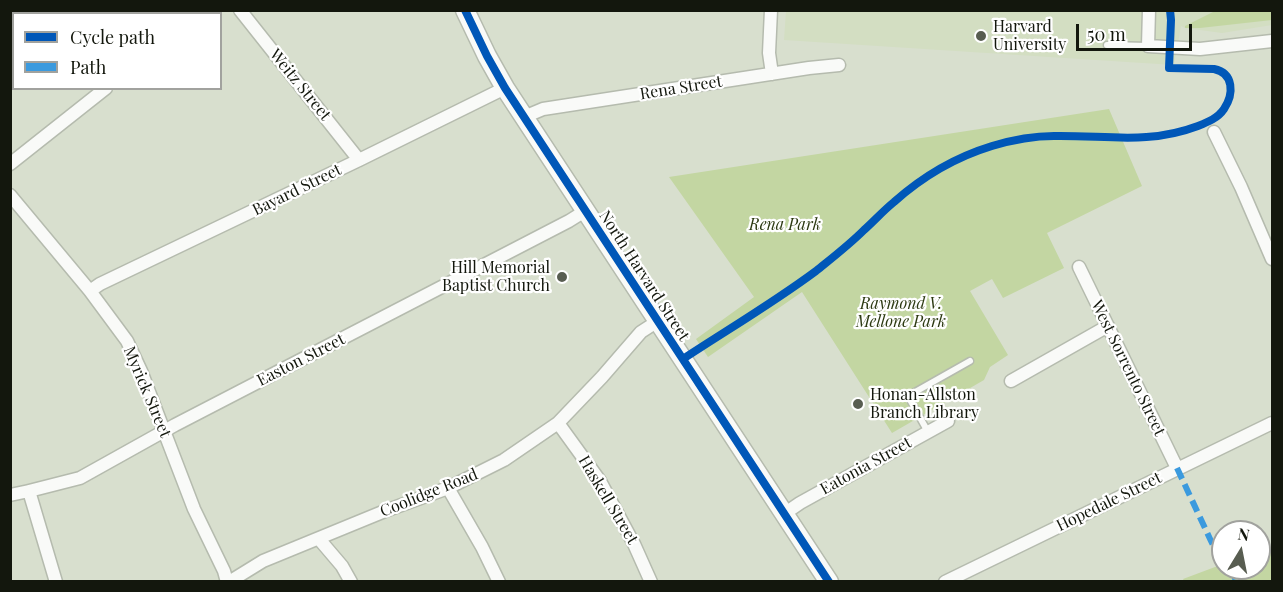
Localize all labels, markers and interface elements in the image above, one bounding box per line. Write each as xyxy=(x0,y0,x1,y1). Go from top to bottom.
legend xyxy=(12,12,222,90)
scale bar xyxy=(1079,12,1194,50)
place label: Harvard University xyxy=(993,17,1066,55)
text: 50 m xyxy=(1087,22,1126,46)
text: Cycle path xyxy=(70,25,155,49)
marker: Harvard University xyxy=(974,29,988,43)
street label: Weitz Street xyxy=(265,45,335,125)
text: Path xyxy=(70,55,106,79)
street label: Rena Street xyxy=(639,72,723,104)
street label: Bayard Street xyxy=(249,160,345,220)
street label: North Harvard Street xyxy=(595,207,693,345)
park label: Rena Park xyxy=(749,215,821,235)
place label: Hill Memorial Baptist Church xyxy=(442,258,550,296)
marker: Hill Memorial Baptist Church xyxy=(555,270,569,284)
park label: Raymond V. Mellone Park xyxy=(856,294,946,332)
street label: West Sorrento Street xyxy=(1087,297,1169,439)
street label: Easton Street xyxy=(254,330,348,390)
street label: Myrick Street xyxy=(119,344,175,440)
place label: Honan-Allston Branch Library xyxy=(870,385,979,423)
marker: Honan-Allston Branch Library xyxy=(851,397,865,411)
street label: Eatonia Street xyxy=(817,433,915,499)
street label: Haskell Street xyxy=(574,452,642,548)
street label: Coolidge Road xyxy=(377,465,481,521)
street label: Hopedale Street xyxy=(1053,468,1165,536)
north arrow xyxy=(1211,520,1271,580)
text: N xyxy=(1236,522,1251,545)

